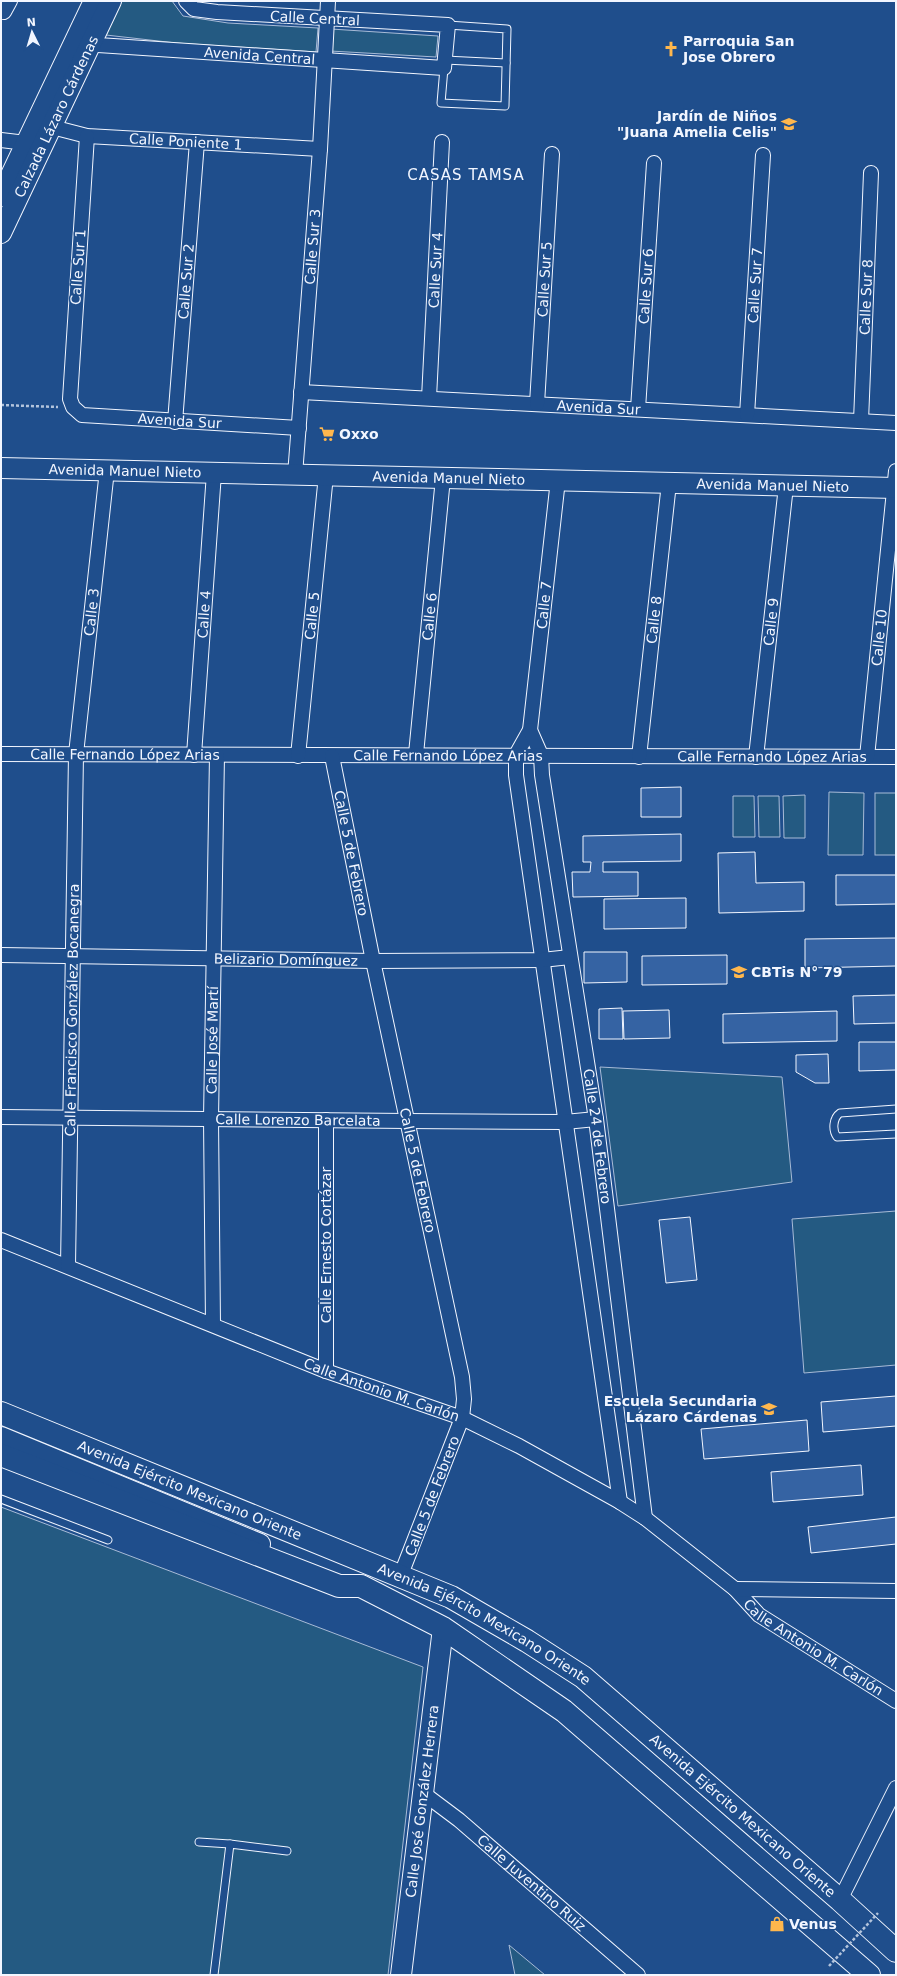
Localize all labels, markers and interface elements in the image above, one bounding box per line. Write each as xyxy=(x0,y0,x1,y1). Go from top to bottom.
street label: Calle Central xyxy=(270,8,360,28)
north arrow xyxy=(12,12,52,52)
text: N xyxy=(26,16,36,29)
street label: Calzada Lázaro Cárdenas xyxy=(11,33,101,200)
place label: Parroquia San Jose Obrero xyxy=(682,33,794,65)
church icon: Parroquia San Jose Obrero xyxy=(662,40,680,58)
street label: Avenida Central xyxy=(203,44,316,67)
place label: Jardín de Niños "Juana Amelia Celis" xyxy=(617,108,777,140)
school or university icon: Jardín de Niños "Juana Amelia Celis" xyxy=(780,115,798,133)
street label: Calle Poniente 1 xyxy=(129,130,243,153)
district label: CASAS TAMSA xyxy=(407,166,525,184)
street label: Calle Sur 3 xyxy=(302,208,323,285)
street label: Calle Sur 1 xyxy=(67,228,89,306)
street label: Calle Sur 4 xyxy=(426,232,445,309)
street label: Calle Sur 5 xyxy=(534,241,555,318)
street label: Calle Sur 2 xyxy=(175,243,197,320)
street label: Calle Sur 7 xyxy=(745,247,765,324)
street label: Calle Sur 6 xyxy=(636,248,656,325)
street label: Calle Sur 8 xyxy=(856,259,876,335)
street label: Avenida Sur xyxy=(556,397,641,418)
street label: Avenida Sur xyxy=(137,410,222,431)
supermarket icon: Oxxo xyxy=(318,425,336,443)
place label: Oxxo xyxy=(339,426,379,442)
street label: Avenida Manuel Nieto xyxy=(48,461,202,480)
street label: Avenida Manuel Nieto xyxy=(372,468,525,488)
street label: Avenida Manuel Nieto xyxy=(696,476,849,495)
street label: Calle 7 xyxy=(534,580,554,630)
street label: Calle 3 xyxy=(81,587,102,637)
street label: Calle 4 xyxy=(194,590,214,639)
street label: Calle 5 xyxy=(302,591,322,640)
street label: Calle 6 xyxy=(419,592,440,641)
street label: Calle 8 xyxy=(643,595,665,645)
street label: Calle 9 xyxy=(760,597,782,647)
street label: Calle 10 xyxy=(868,608,890,667)
street label: Calle Fernando López Arias xyxy=(30,746,220,763)
street label: Calle Fernando López Arias xyxy=(353,747,543,764)
street label: Calle Fernando López Arias xyxy=(677,748,867,765)
street label: Calle 5 de Febrero xyxy=(331,789,372,917)
street label: Calle Francisco González Bocanegra xyxy=(62,883,82,1137)
street label: Belizario Domínguez xyxy=(214,950,358,969)
school or university icon: CBTis N° 79 xyxy=(730,963,748,981)
place label: CBTis N° 79 xyxy=(751,964,843,980)
street label: Calle José Martí xyxy=(203,985,221,1094)
street label: Calle 24 de Febrero xyxy=(580,1068,614,1205)
street label: Calle 5 de Febrero xyxy=(397,1106,439,1234)
street label: Calle Lorenzo Barcelata xyxy=(215,1111,381,1129)
street label: Calle Ernesto Cortázar xyxy=(318,1166,334,1323)
street label: Calle Antonio M. Carlón xyxy=(301,1355,462,1424)
place label: Escuela Secundaria Lázaro Cárdenas xyxy=(604,1393,757,1425)
school or university icon: Escuela Secundaria Lázaro Cárdenas xyxy=(760,1400,778,1418)
street label: Calle 5 de Febrero xyxy=(402,1434,462,1558)
street label: Avenida Ejército Mexicano Oriente xyxy=(75,1437,304,1543)
street label: Avenida Ejército Mexicano Oriente xyxy=(375,1560,594,1688)
street label: Calle Antonio M. Carlón xyxy=(740,1596,886,1699)
street label: Calle José González Herrera xyxy=(402,1704,442,1899)
street label: Avenida Ejército Mexicano Oriente xyxy=(647,1731,839,1900)
street label: Calle Juventino Ruiz xyxy=(474,1831,589,1934)
shop icon: Venus xyxy=(768,1915,786,1933)
place label: Venus xyxy=(789,1916,837,1932)

